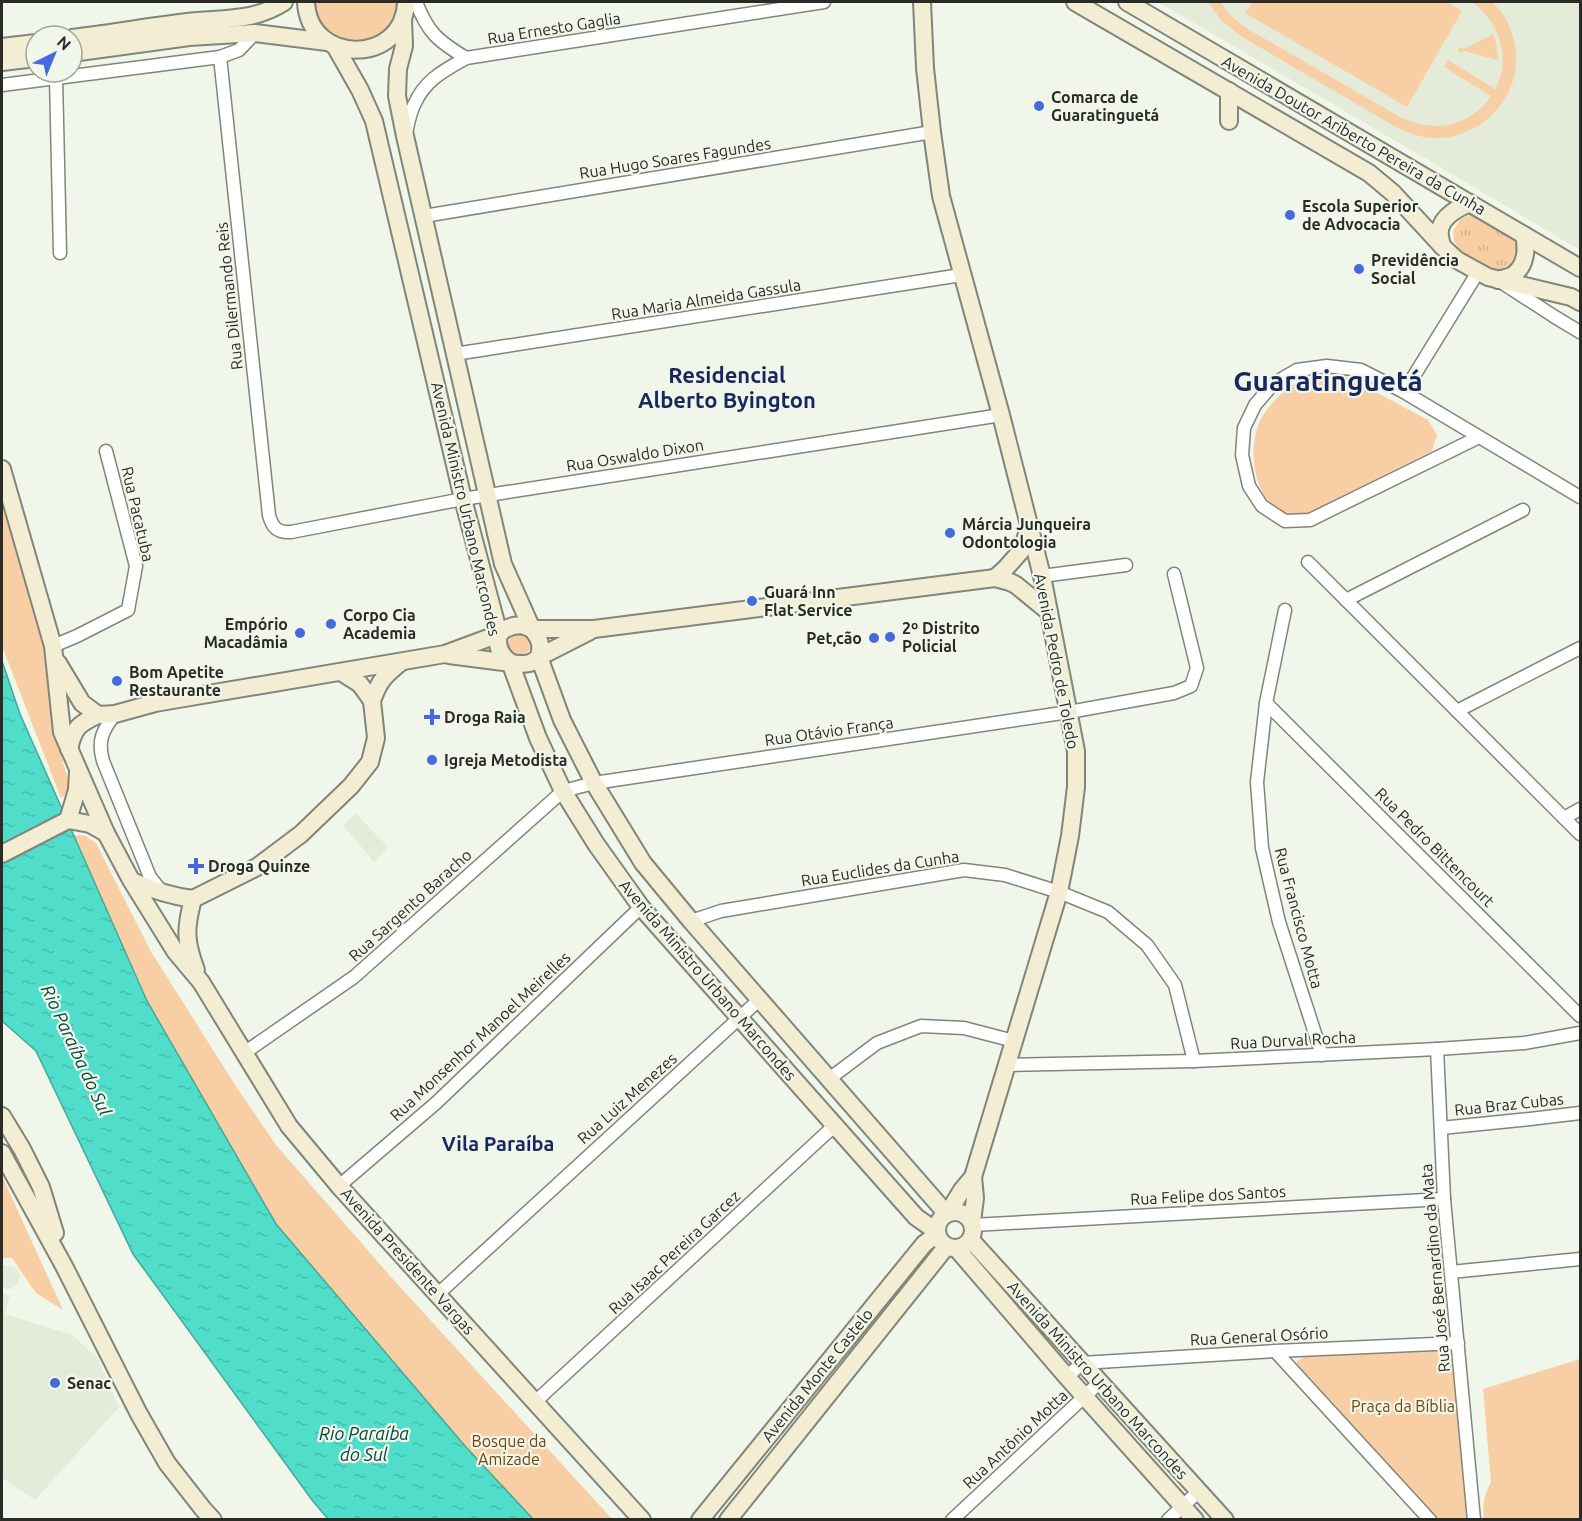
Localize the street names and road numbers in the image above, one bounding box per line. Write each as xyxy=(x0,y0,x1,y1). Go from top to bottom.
street label: Rua Ernesto Gaglia xyxy=(486,9,622,47)
street label: Avenida Doutor Ariberto Pereira da Cunha xyxy=(1219,52,1489,218)
street label: Rua Hugo Soares Fagundes xyxy=(578,134,772,182)
street label: Rua Dilermando Reis xyxy=(212,221,246,371)
street label: Rua Maria Almeida Gassula xyxy=(610,275,802,323)
street label: Avenida Ministro Urbano Marcondes xyxy=(428,380,504,638)
street label: Rua Oswaldo Dixon xyxy=(565,435,705,475)
street label: Rua Pacatuba xyxy=(118,465,158,563)
street label: Avenida Pedro de Toledo xyxy=(1031,572,1083,750)
street label: Rua Otávio França xyxy=(763,713,895,749)
street label: Rua Pedro Bittencourt xyxy=(1372,784,1499,911)
street label: Rua Sargento Baracho xyxy=(345,845,475,965)
street label: Rua Francisco Motta xyxy=(1272,846,1326,990)
street label: Rua Euclides da Cunha xyxy=(800,847,960,889)
street label: Avenida Ministro Urbano Marcondes xyxy=(616,876,800,1084)
street label: Rua Monsenhor Manoel Meirelles xyxy=(386,948,574,1124)
street label: Rua Durval Rocha xyxy=(1230,1028,1356,1052)
street label: Rua Luiz Menezes xyxy=(574,1049,680,1147)
street label: Rua Braz Cubas xyxy=(1453,1089,1565,1119)
street label: Rua José Bernardino da Mata xyxy=(1417,1163,1453,1373)
street label: Rua Felipe dos Santos xyxy=(1130,1182,1286,1208)
street label: Avenida Presidente Vargas xyxy=(337,1184,479,1338)
street label: Rua Isaac Pereira Garcez xyxy=(605,1186,743,1318)
street label: Avenida Ministro Urbano Marcondes xyxy=(1004,1277,1192,1483)
street label: Avenida Monte Castelo xyxy=(758,1305,876,1445)
street label: Rua General Osório xyxy=(1189,1323,1329,1349)
street label: Rua Antônio Motta xyxy=(959,1386,1071,1492)

